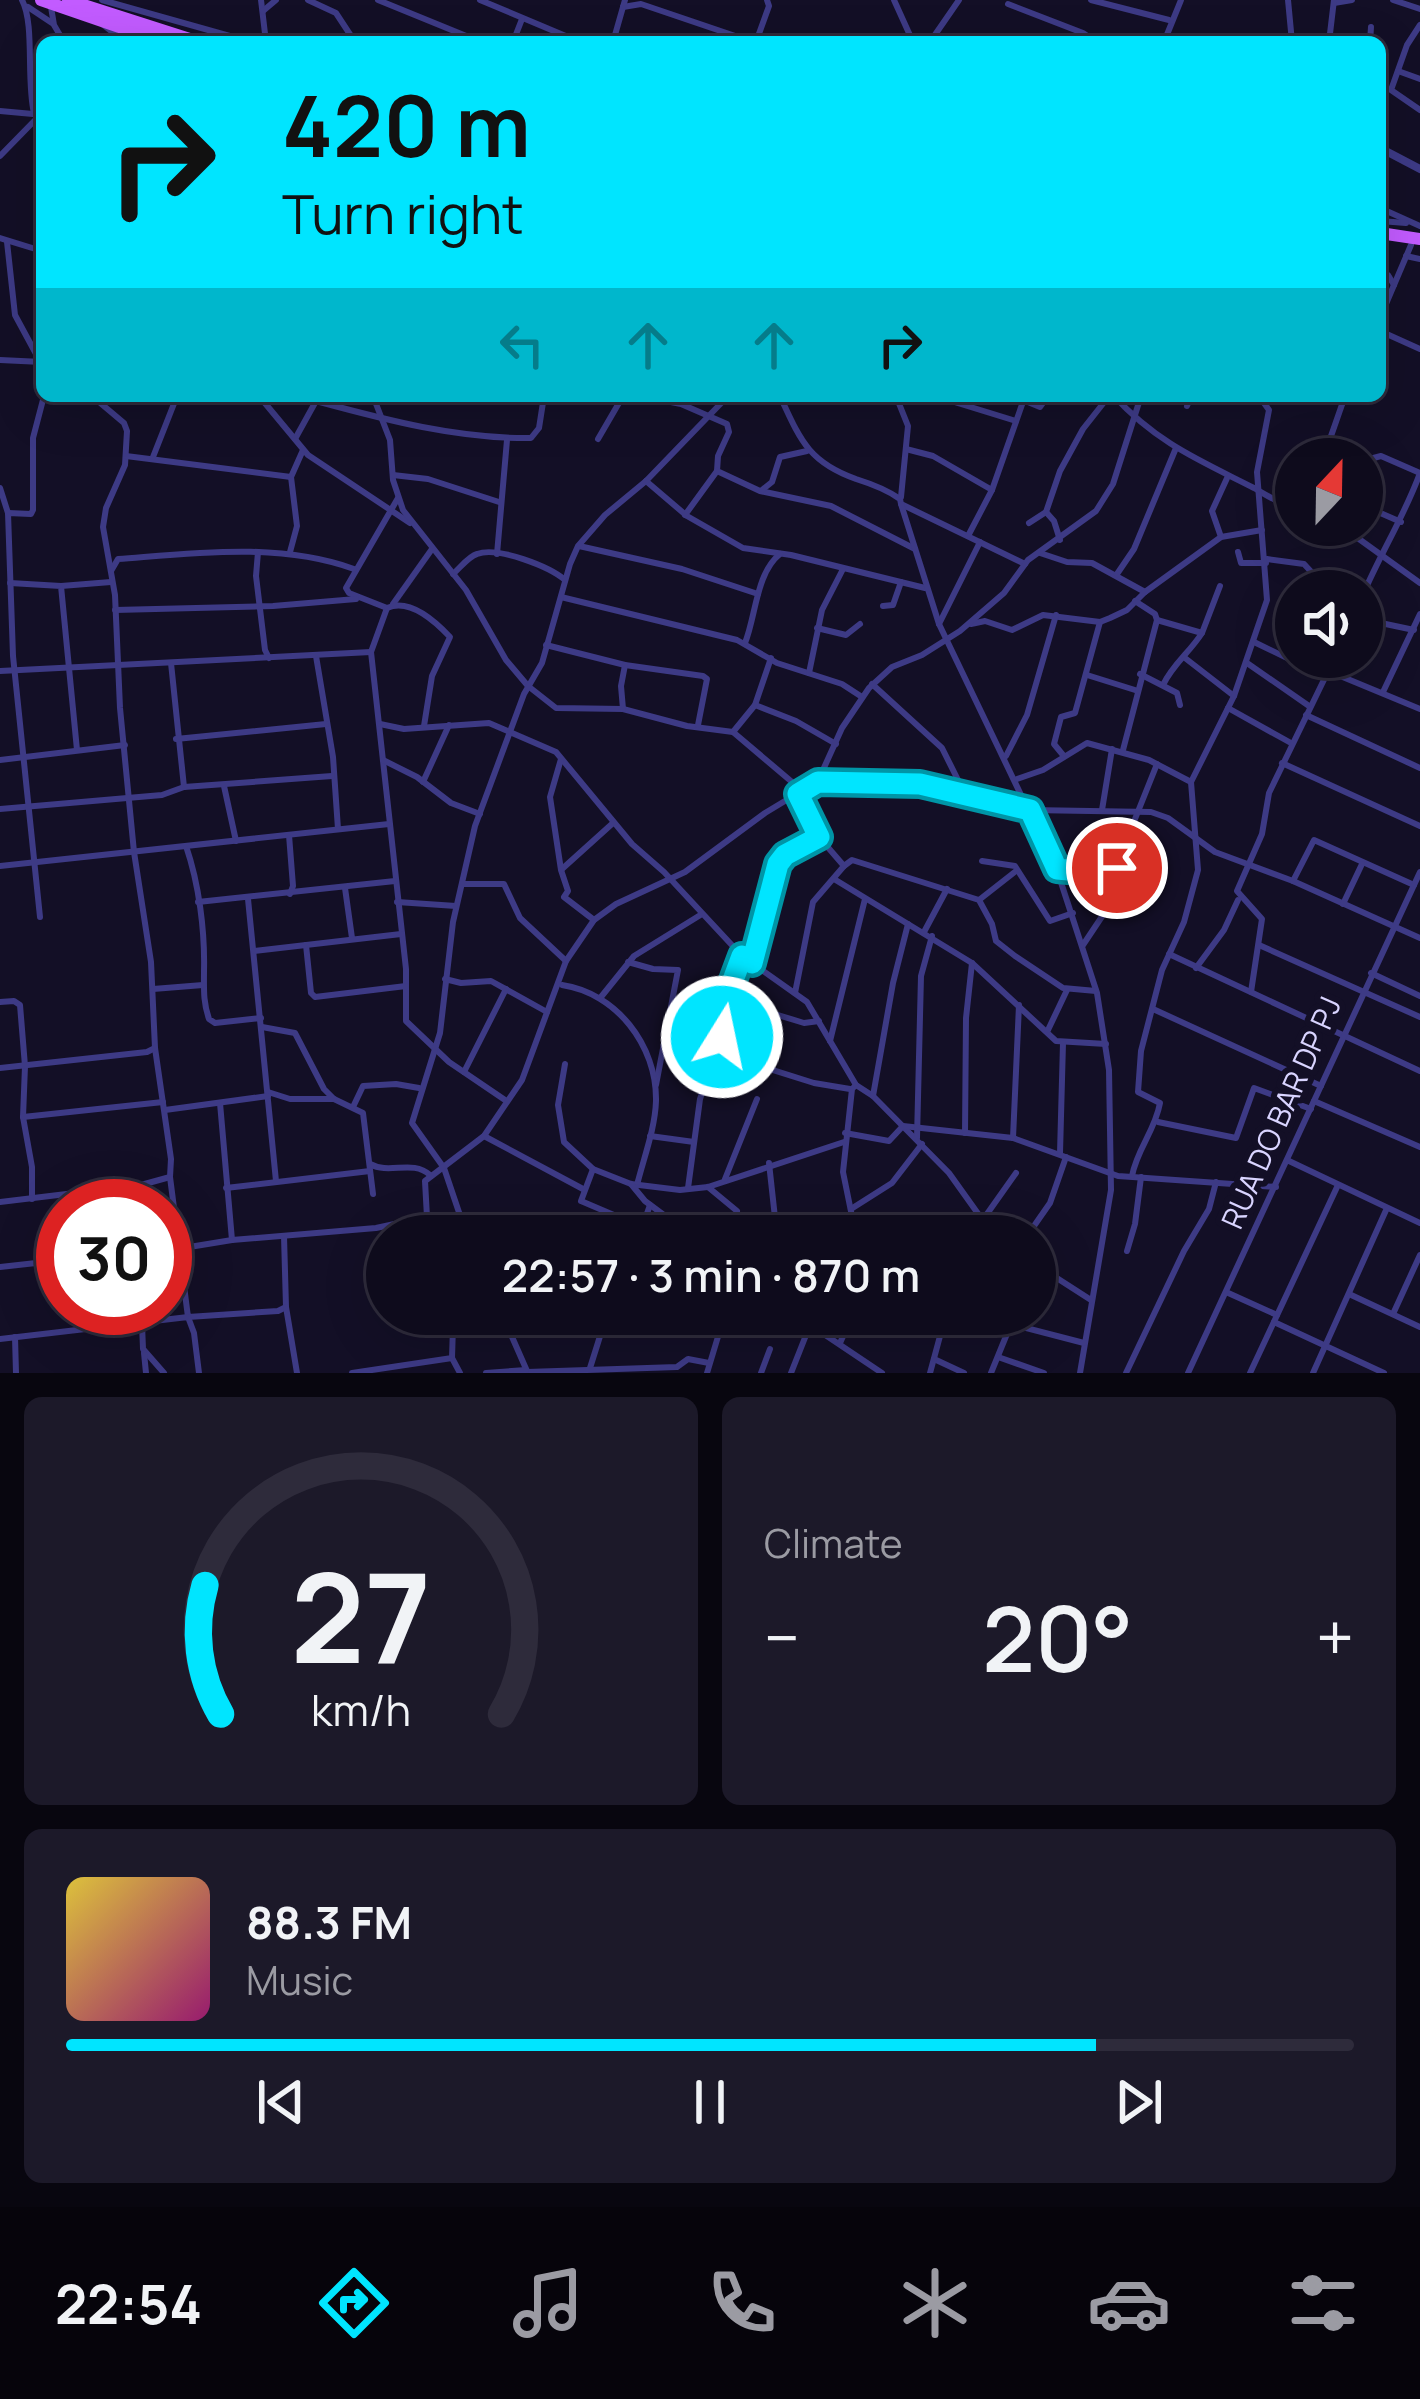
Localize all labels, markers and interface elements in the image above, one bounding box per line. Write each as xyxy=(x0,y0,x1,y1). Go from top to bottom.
text: 420 m xyxy=(282,67,531,182)
icon: right xyxy=(84,84,240,240)
text: Turn right xyxy=(282,176,524,250)
icon: left xyxy=(489,312,555,378)
icon: ahead xyxy=(615,312,681,378)
icon: ahead xyxy=(741,312,807,378)
icon: right xyxy=(867,312,933,378)
north arrow xyxy=(1275,438,1383,546)
map controls xyxy=(1275,438,1383,678)
button: sound xyxy=(1275,570,1383,678)
pin xyxy=(1066,817,1168,919)
icon: arrive xyxy=(1084,835,1150,901)
position arrow xyxy=(659,974,785,1100)
street label: RUA DO BAR DP PJ xyxy=(1211,990,1350,1235)
speed limit sign: 30 xyxy=(36,1179,192,1335)
text: 22:57 · 3 min · 870 m xyxy=(502,1244,920,1306)
text: Climate xyxy=(764,1516,903,1570)
text: 27 xyxy=(291,1530,431,1700)
text: 20° xyxy=(982,1576,1133,1699)
text: − xyxy=(764,1592,800,1682)
text: + xyxy=(1316,1592,1354,1682)
text: km/h xyxy=(311,1680,411,1739)
text: 88.3 FM xyxy=(246,1891,412,1953)
text: Music xyxy=(246,1953,353,2007)
icon: previous xyxy=(248,2069,314,2135)
icon: pause xyxy=(677,2069,743,2135)
icon: next xyxy=(1106,2069,1172,2135)
icon: directions xyxy=(312,2261,396,2345)
icon: music xyxy=(506,2261,590,2345)
icon: phone xyxy=(700,2261,784,2345)
icon: climate xyxy=(893,2261,977,2345)
icon: car xyxy=(1087,2261,1171,2345)
icon: filters xyxy=(1281,2261,1365,2345)
text: 22:54 xyxy=(55,2266,202,2340)

